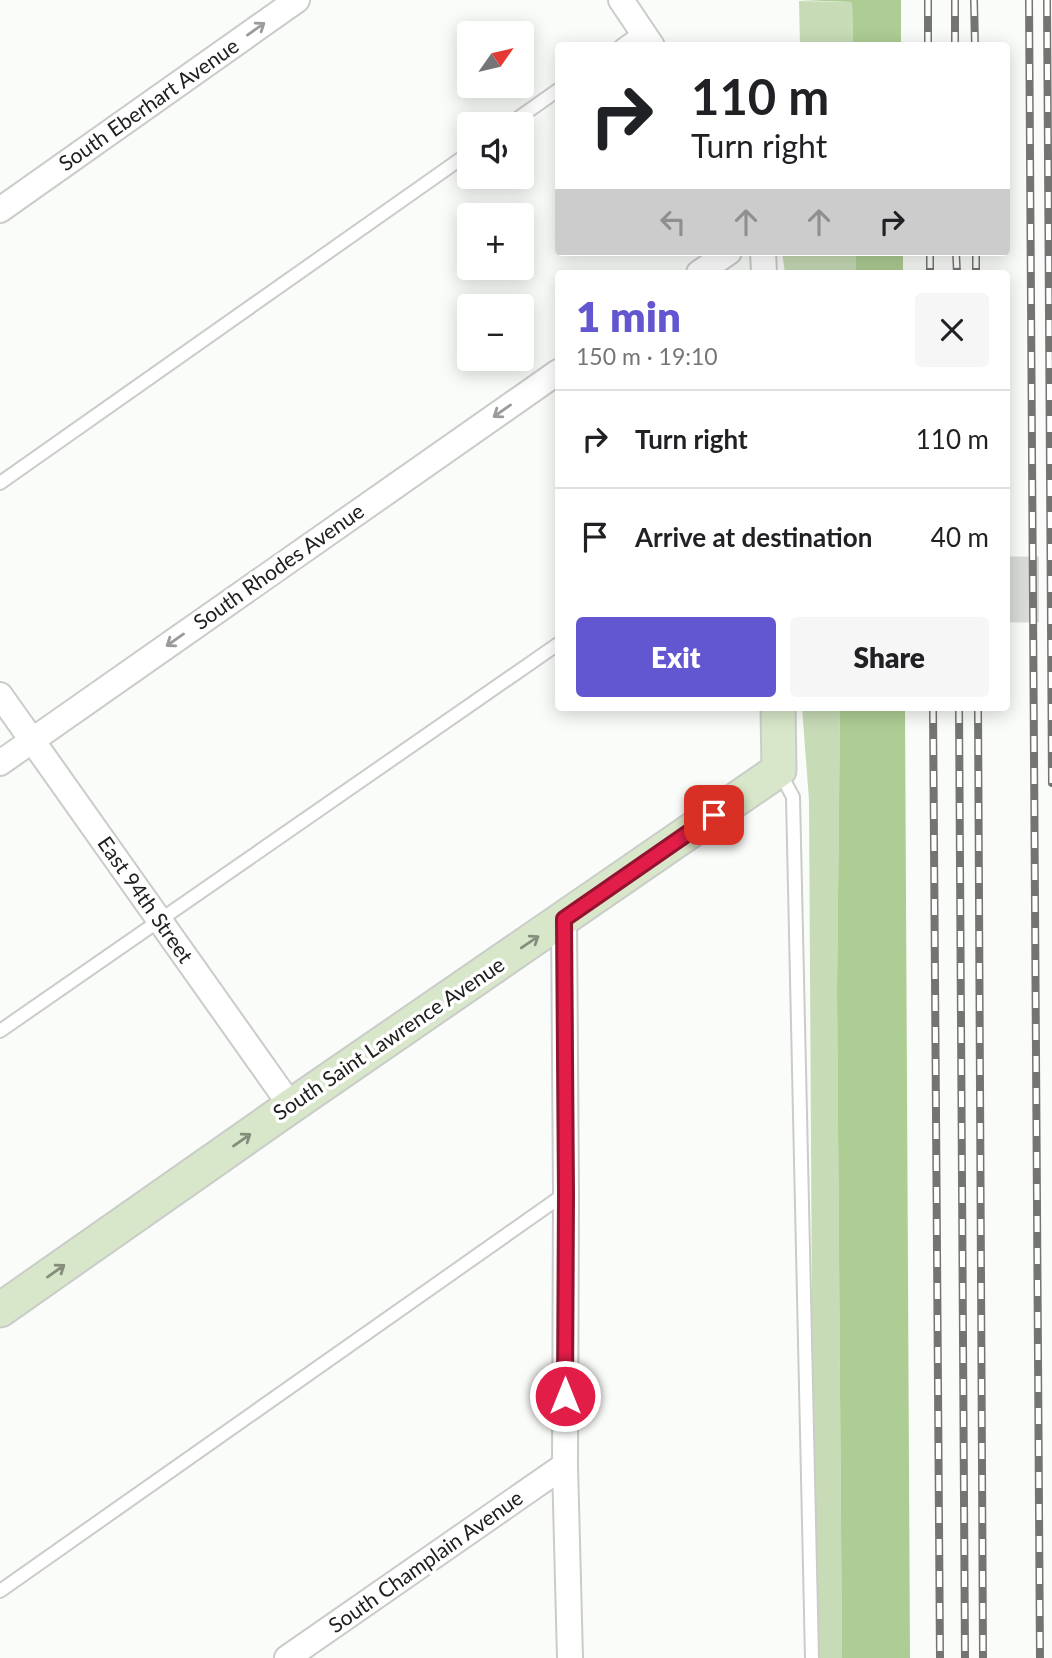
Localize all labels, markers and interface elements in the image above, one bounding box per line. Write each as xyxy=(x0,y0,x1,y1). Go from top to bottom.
north arrow xyxy=(457,21,534,98)
map controls xyxy=(457,21,534,371)
one-way arrow xyxy=(246,22,265,36)
street label: South Eberhart Avenue xyxy=(53,32,243,175)
text: 110 m xyxy=(691,67,829,125)
icon: right xyxy=(576,70,667,161)
button: sound xyxy=(457,112,534,189)
text: Turn right xyxy=(691,126,827,165)
button: + xyxy=(457,203,534,280)
icon: left xyxy=(654,203,692,241)
icon: ahead xyxy=(727,203,765,241)
icon: ahead xyxy=(800,203,838,241)
icon: right xyxy=(873,203,911,241)
text: 1 min xyxy=(576,291,681,341)
button: close xyxy=(915,293,989,367)
button: − xyxy=(457,294,534,371)
text: 150 m · 19:10 xyxy=(576,342,718,370)
one-way arrow xyxy=(493,404,512,418)
icon: right xyxy=(576,420,614,458)
text: Turn right xyxy=(635,423,748,455)
text: 110 m xyxy=(916,423,989,455)
street label: South Rhodes Avenue xyxy=(188,497,368,634)
icon: arrive xyxy=(576,518,614,556)
text: Arrive at destination xyxy=(635,521,872,553)
text: 40 m xyxy=(931,521,989,553)
button: Exit xyxy=(576,617,776,697)
button: Share xyxy=(790,617,989,697)
one-way arrow xyxy=(166,633,185,647)
pin xyxy=(684,785,744,845)
icon: arrive xyxy=(695,796,733,834)
street label: East 94th Street xyxy=(93,831,199,968)
one-way arrow xyxy=(520,935,540,949)
street label: South Saint Lawrence Avenue xyxy=(268,951,509,1125)
one-way arrow xyxy=(232,1133,251,1147)
one-way arrow xyxy=(46,1264,65,1278)
position arrow xyxy=(528,1359,602,1433)
street label: South Champlain Avenue xyxy=(323,1484,527,1637)

